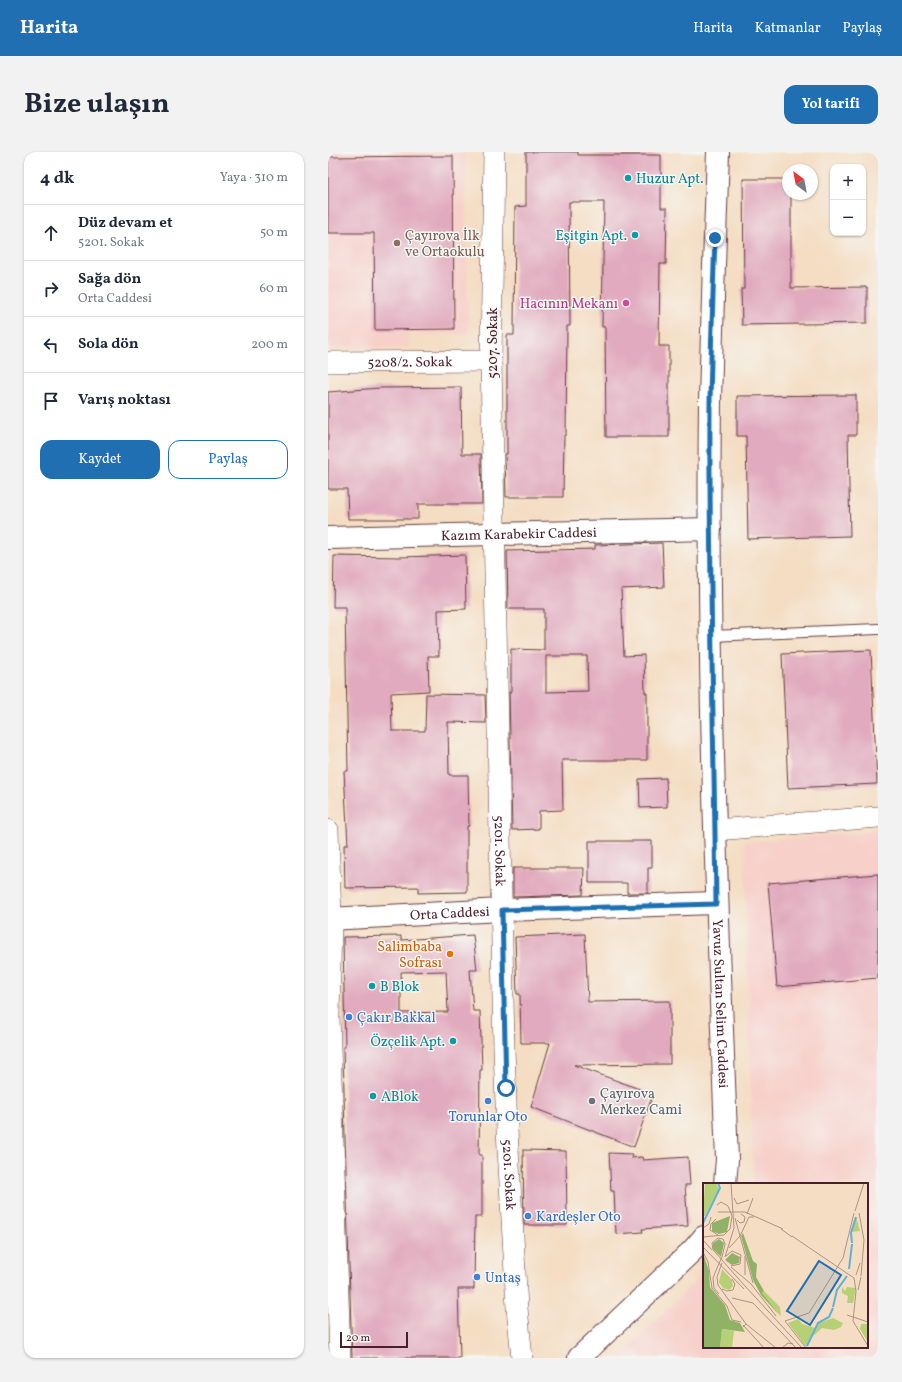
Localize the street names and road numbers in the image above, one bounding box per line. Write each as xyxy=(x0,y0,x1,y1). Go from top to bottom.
street label: 5207. Sokak xyxy=(484,307,503,379)
street label: 5208/2. Sokak xyxy=(367,353,453,373)
street label: Kazım Karabekir Caddesi xyxy=(441,524,597,546)
street label: 5201. Sokak xyxy=(489,815,509,887)
street label: Orta Caddesi xyxy=(410,903,490,926)
street label: Yavuz Sultan Selim Caddesi xyxy=(707,919,732,1089)
street label: 5201. Sokak xyxy=(497,1139,520,1211)

